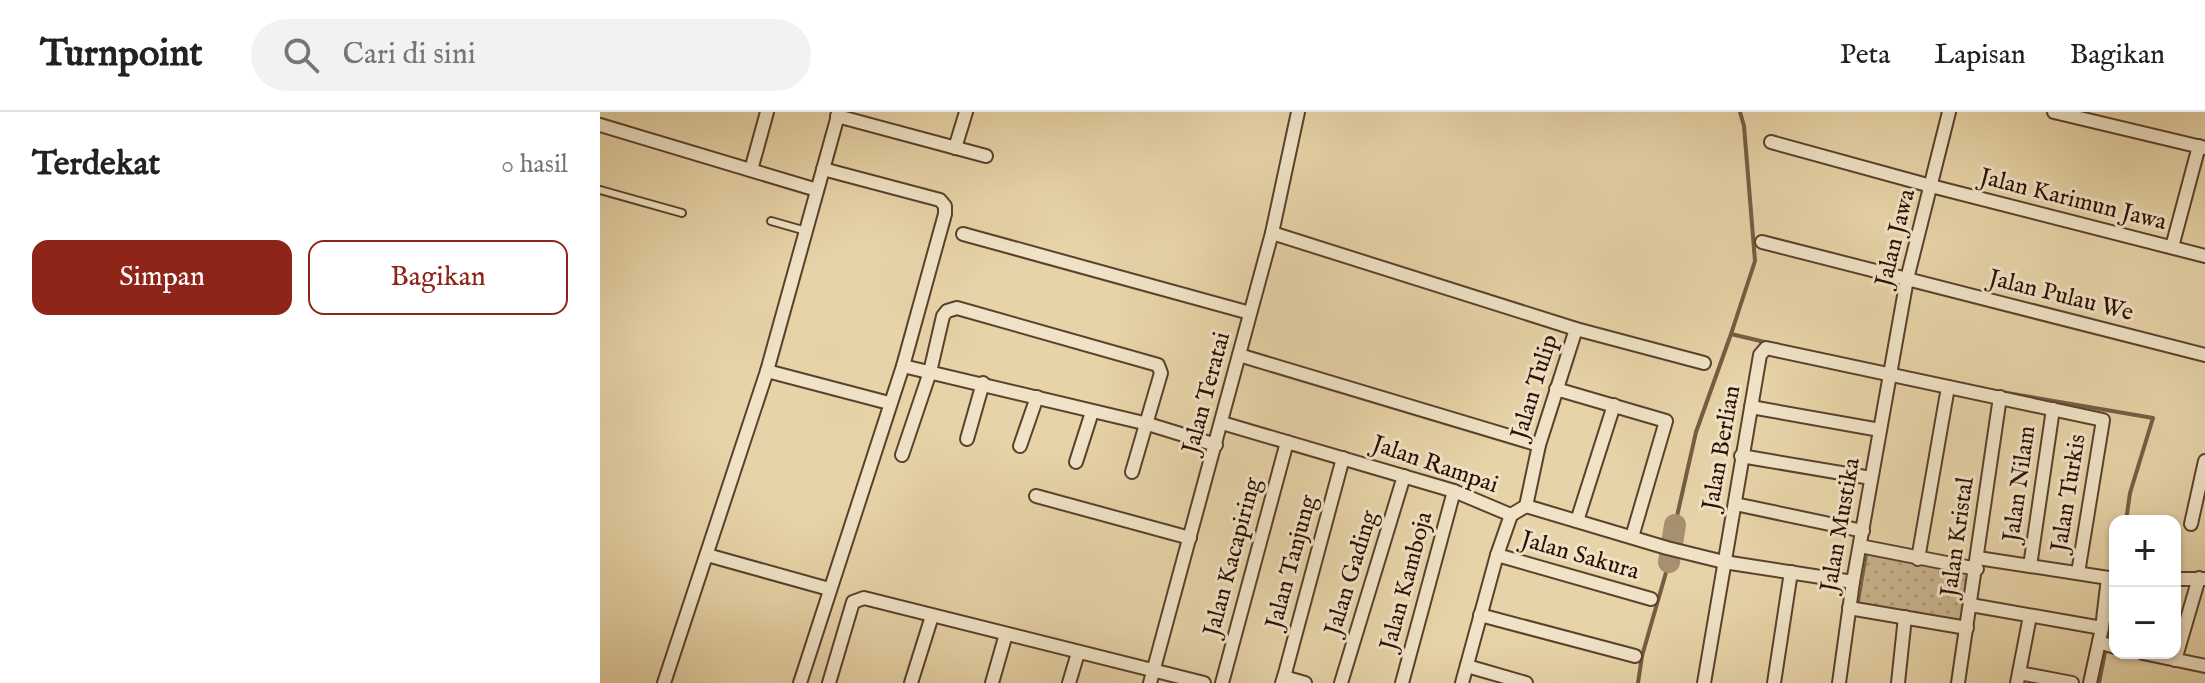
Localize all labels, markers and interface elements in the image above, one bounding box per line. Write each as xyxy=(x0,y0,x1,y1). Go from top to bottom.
search box xyxy=(251,19,811,91)
text: Turnpoint xyxy=(40,31,203,79)
icon: search xyxy=(279,33,323,77)
text: Cari di sini xyxy=(343,36,476,74)
text: Peta xyxy=(1840,38,1890,73)
text: Lapisan xyxy=(1934,38,2026,73)
text: Bagikan xyxy=(2070,38,2165,73)
text: Terdekat xyxy=(32,143,160,186)
text: 0 hasil xyxy=(501,148,568,181)
street label: Jalan Karimun Jawa xyxy=(1973,161,2170,238)
street label: Jalan Jawa xyxy=(1868,185,1923,293)
button: Simpan xyxy=(32,240,292,315)
button: Bagikan xyxy=(308,240,568,315)
street label: Jalan Pulau We xyxy=(1982,262,2137,329)
street label: Jalan Teratai xyxy=(1175,329,1238,460)
street label: Jalan Tulip xyxy=(1503,331,1566,446)
street label: Jalan Berlian xyxy=(1695,383,1748,516)
street label: Jalan Nilam xyxy=(1996,424,2043,547)
street label: Jalan Rampai xyxy=(1365,428,1502,501)
street label: Jalan Turkis xyxy=(2044,432,2094,557)
street label: Jalan Mustika xyxy=(1813,455,1868,597)
street label: Jalan Kacapiring xyxy=(1196,473,1269,643)
street label: Jalan Kristal xyxy=(1934,475,1982,602)
street label: Jalan Tanjung xyxy=(1259,491,1325,635)
street label: Jalan Gading xyxy=(1317,506,1386,642)
street label: Jalan Kamboja xyxy=(1373,508,1441,657)
map controls xyxy=(2109,515,2181,659)
button: + xyxy=(2109,515,2181,587)
street label: Jalan Sakura xyxy=(1514,524,1643,588)
button: − xyxy=(2109,587,2181,659)

